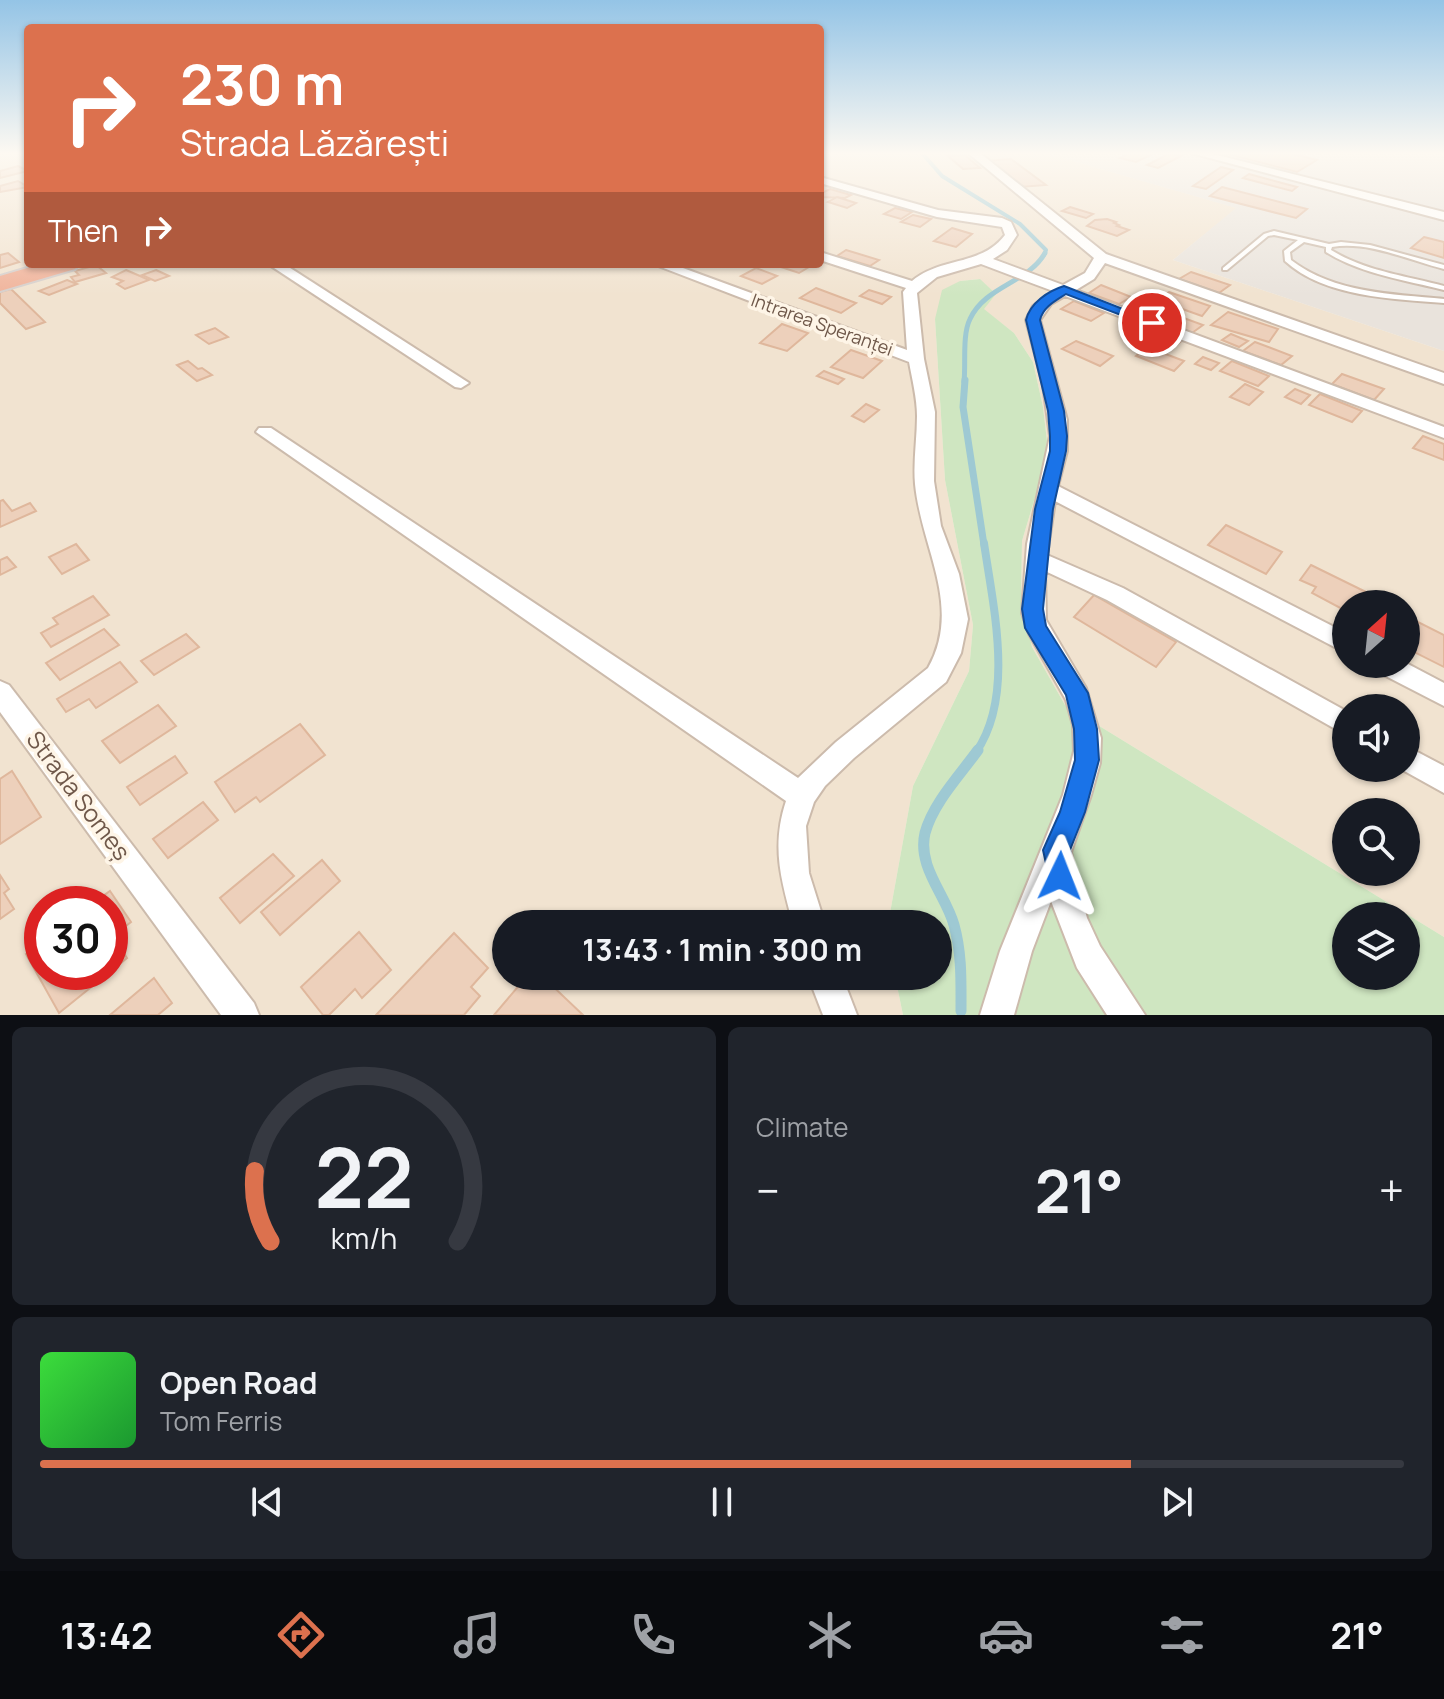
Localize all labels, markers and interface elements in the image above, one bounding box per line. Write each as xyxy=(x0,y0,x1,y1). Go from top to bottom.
text: 230 m xyxy=(180,45,344,122)
icon: right xyxy=(48,56,152,160)
text: Strada Lăzărești xyxy=(180,118,449,167)
icon: right xyxy=(135,208,179,252)
text: Then xyxy=(48,210,119,251)
street label: Intrarea Speranței xyxy=(748,287,897,361)
pin xyxy=(1118,289,1186,357)
icon: arrive xyxy=(1130,301,1174,345)
north arrow xyxy=(1332,590,1420,678)
map controls xyxy=(1332,590,1420,990)
button: sound xyxy=(1332,694,1420,782)
street label: Strada Someș xyxy=(20,724,139,867)
button: search xyxy=(1332,798,1420,886)
position arrow xyxy=(1018,834,1102,918)
speed limit sign: 30 xyxy=(24,886,128,990)
button: layers xyxy=(1332,902,1420,990)
text: 13:43 · 1 min · 300 m xyxy=(582,929,862,970)
text: Climate xyxy=(756,1109,848,1145)
text: 22 xyxy=(314,1119,414,1233)
text: 21° xyxy=(1035,1149,1124,1231)
text: − xyxy=(756,1160,780,1220)
text: + xyxy=(1379,1160,1404,1220)
text: km/h xyxy=(331,1219,397,1258)
text: Open Road xyxy=(160,1362,317,1403)
text: Tom Ferris xyxy=(160,1403,282,1439)
icon: previous xyxy=(245,1480,289,1524)
icon: pause xyxy=(700,1480,744,1524)
icon: next xyxy=(1155,1480,1199,1524)
icon: directions xyxy=(273,1607,329,1663)
icon: music xyxy=(449,1607,505,1663)
icon: phone xyxy=(625,1607,681,1663)
icon: climate xyxy=(802,1607,858,1663)
icon: car xyxy=(978,1607,1034,1663)
icon: filters xyxy=(1154,1607,1210,1663)
text: 13:42 xyxy=(60,1611,153,1660)
text: 21° xyxy=(1330,1611,1384,1660)

